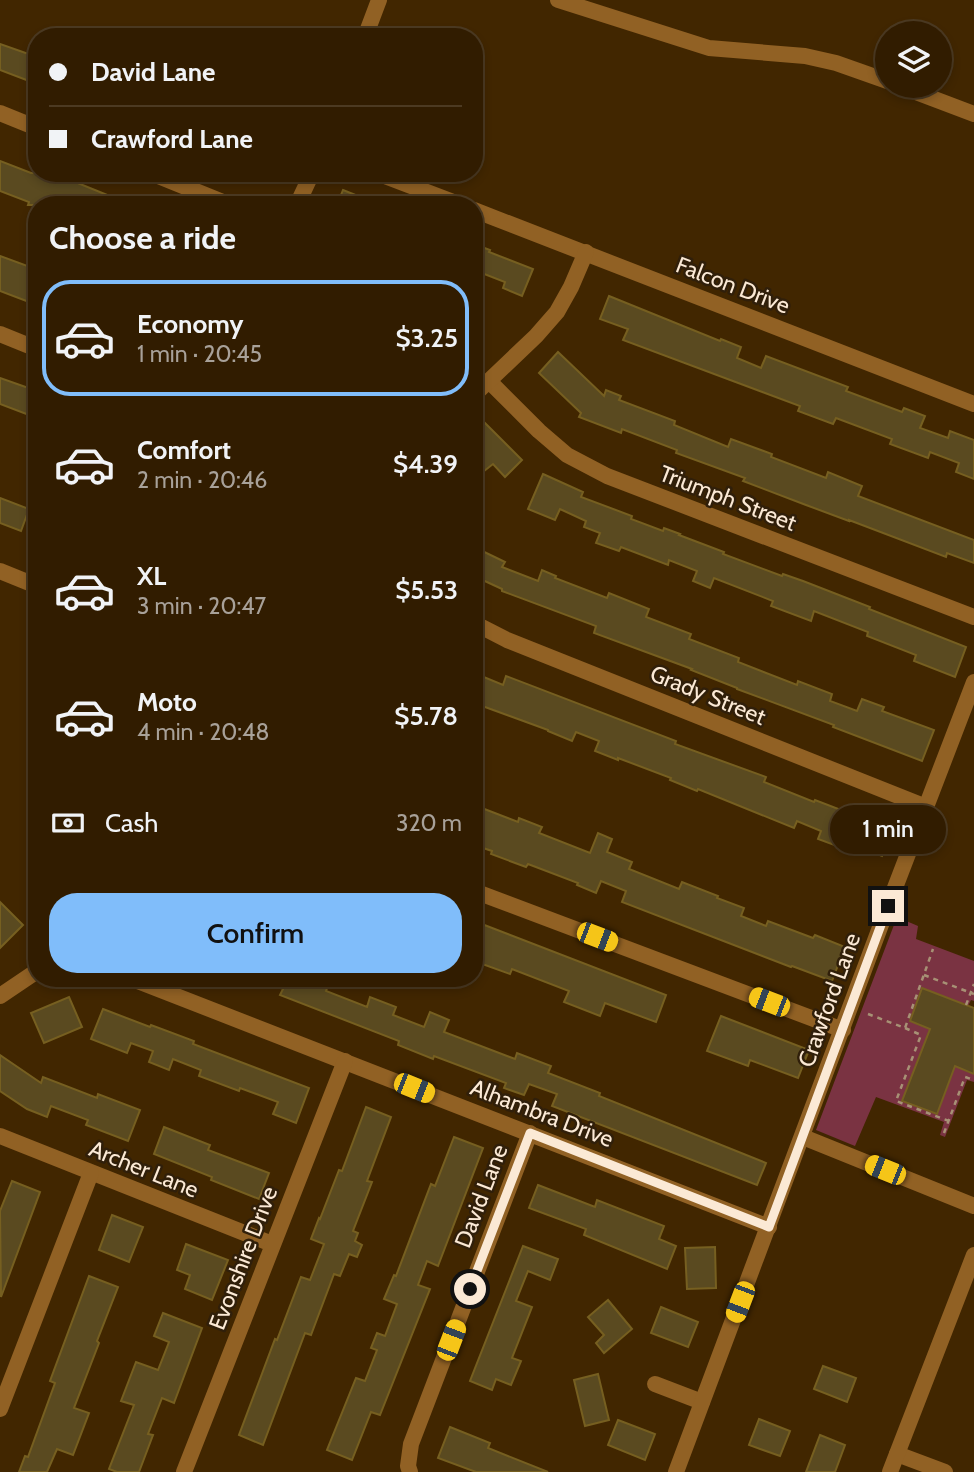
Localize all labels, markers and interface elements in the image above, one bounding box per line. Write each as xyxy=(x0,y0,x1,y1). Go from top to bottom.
map controls xyxy=(875,21,952,98)
button: layers xyxy=(875,21,952,98)
text: David Lane xyxy=(91,56,216,88)
text: Crawford Lane xyxy=(91,123,253,155)
text: Choose a ride xyxy=(49,218,236,257)
street label: Falcon Drive xyxy=(672,250,794,320)
icon: car xyxy=(53,307,116,370)
text: Economy xyxy=(137,308,243,340)
text: $3.25 xyxy=(396,322,458,354)
text: 1 min · 20:45 xyxy=(137,340,262,368)
icon: car xyxy=(53,433,116,496)
text: Comfort xyxy=(137,434,231,466)
text: $4.39 xyxy=(393,448,458,480)
street label: Triumph Street xyxy=(656,459,801,537)
text: 2 min · 20:46 xyxy=(137,466,267,494)
icon: car xyxy=(53,559,116,622)
text: XL xyxy=(137,560,166,592)
text: $5.53 xyxy=(395,574,458,606)
text: 3 min · 20:47 xyxy=(137,592,266,620)
street label: Grady Street xyxy=(646,659,770,731)
icon: car xyxy=(53,685,116,748)
text: Moto xyxy=(137,686,197,718)
text: $5.78 xyxy=(394,700,458,732)
text: 4 min · 20:48 xyxy=(137,718,269,746)
icon: cash xyxy=(49,804,87,842)
callout: 1 min xyxy=(830,804,946,853)
text: Cash xyxy=(105,807,158,839)
text: 320 m xyxy=(396,809,462,837)
text: 1 min xyxy=(862,815,914,843)
route end xyxy=(872,890,904,922)
button: Confirm xyxy=(49,893,462,973)
car xyxy=(574,920,621,954)
street label: Crawford Lane xyxy=(792,929,866,1071)
car xyxy=(746,985,793,1019)
car xyxy=(391,1070,438,1106)
street label: Alhambra Drive xyxy=(467,1073,618,1153)
street label: Archer Lane xyxy=(85,1134,203,1204)
street label: David Lane xyxy=(448,1140,514,1252)
car xyxy=(862,1152,909,1188)
street label: Evonshire Drive xyxy=(203,1182,283,1334)
route start xyxy=(454,1273,486,1305)
car xyxy=(723,1279,758,1325)
car xyxy=(434,1317,469,1363)

